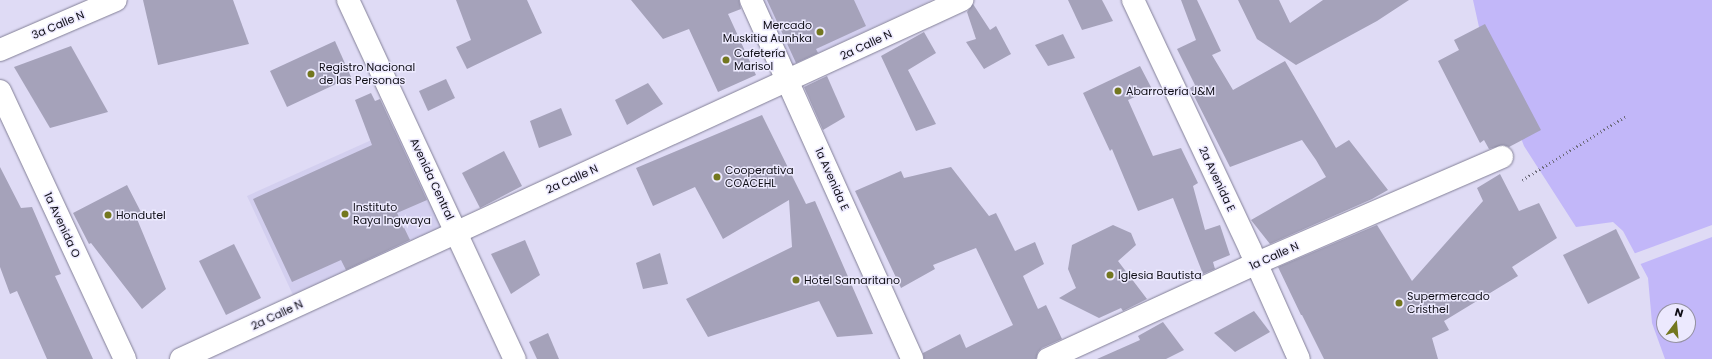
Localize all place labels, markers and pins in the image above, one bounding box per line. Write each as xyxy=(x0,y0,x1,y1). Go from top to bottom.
place label: Mercado Muskitia Aunhka xyxy=(723,19,812,45)
marker: Mercado Muskitia Aunhka xyxy=(815,27,825,37)
place label: Cafetería Marisol xyxy=(734,47,785,73)
marker: Cafetería Marisol xyxy=(721,55,731,65)
place label: Registro Nacional de las Personas xyxy=(319,61,415,87)
marker: Registro Nacional de las Personas xyxy=(306,69,316,79)
place label: Abarrotería J&M xyxy=(1126,84,1215,98)
marker: Abarrotería J&M xyxy=(1113,86,1123,96)
place label: Cooperativa COACEHL xyxy=(725,164,794,190)
marker: Cooperativa COACEHL xyxy=(712,172,722,182)
place label: Instituto Raya Ingwaya xyxy=(353,201,431,227)
place label: Hondutel xyxy=(116,208,166,222)
marker: Instituto Raya Ingwaya xyxy=(340,209,350,219)
marker: Hondutel xyxy=(103,210,113,220)
place label: Iglesia Bautista xyxy=(1118,268,1202,282)
marker: Iglesia Bautista xyxy=(1105,270,1115,280)
place label: Hotel Samaritano xyxy=(804,273,900,287)
marker: Hotel Samaritano xyxy=(791,275,801,285)
place label: Supermercado Cristhel xyxy=(1407,290,1490,316)
marker: Supermercado Cristhel xyxy=(1394,298,1404,308)

